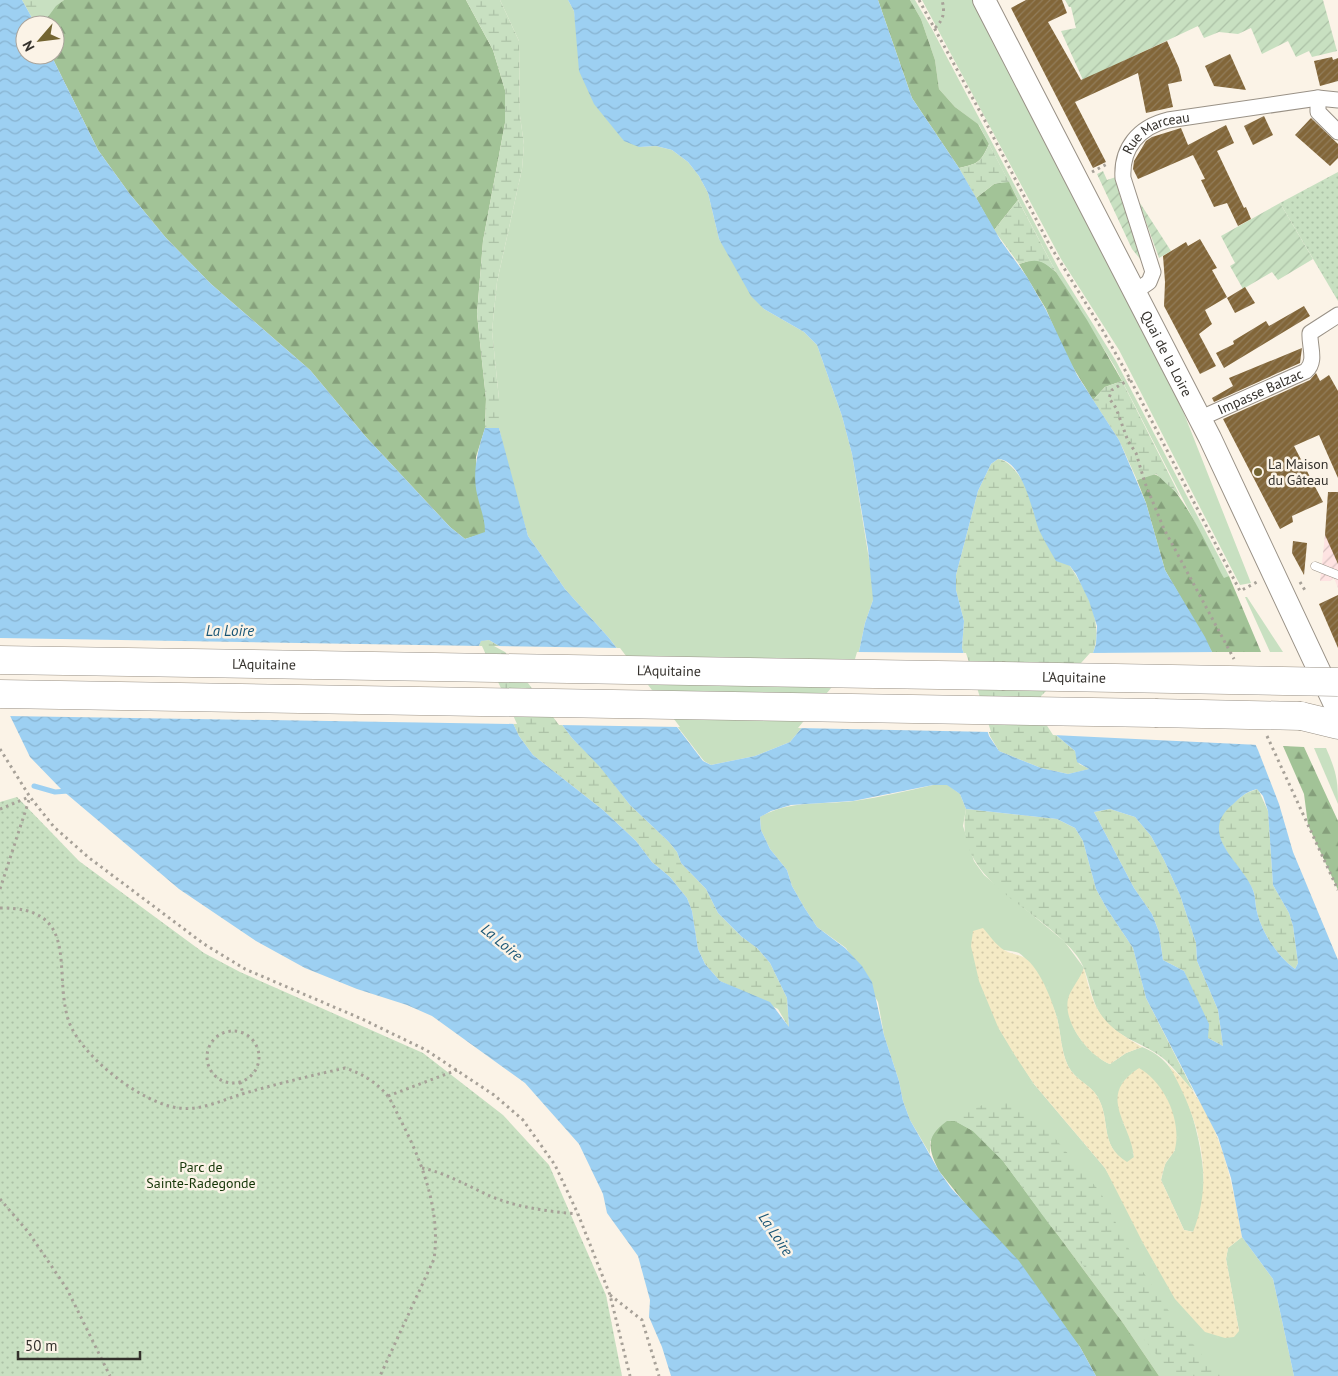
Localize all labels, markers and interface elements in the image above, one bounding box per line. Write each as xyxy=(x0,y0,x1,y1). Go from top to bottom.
north arrow xyxy=(15,15,65,65)
text: N xyxy=(18,38,39,54)
street label: Rue Marceau xyxy=(1118,108,1191,157)
street label: Quai de la Loire xyxy=(1137,308,1196,400)
street label: Impasse Balzac xyxy=(1215,365,1306,418)
place label: La Maison du Gâteau xyxy=(1268,455,1329,489)
marker: La Maison du Gâteau xyxy=(1252,466,1264,478)
water label: La Loire xyxy=(206,621,254,640)
street label: L'Aquitaine xyxy=(232,655,296,674)
street label: L'Aquitaine xyxy=(637,661,701,680)
street label: L'Aquitaine xyxy=(1042,668,1106,687)
water label: La Loire xyxy=(477,919,527,965)
park label: Parc de Sainte-Radegonde xyxy=(146,1158,256,1192)
water label: La Loire xyxy=(755,1209,797,1259)
scale bar xyxy=(18,1328,140,1360)
text: 50 m xyxy=(25,1336,58,1355)

